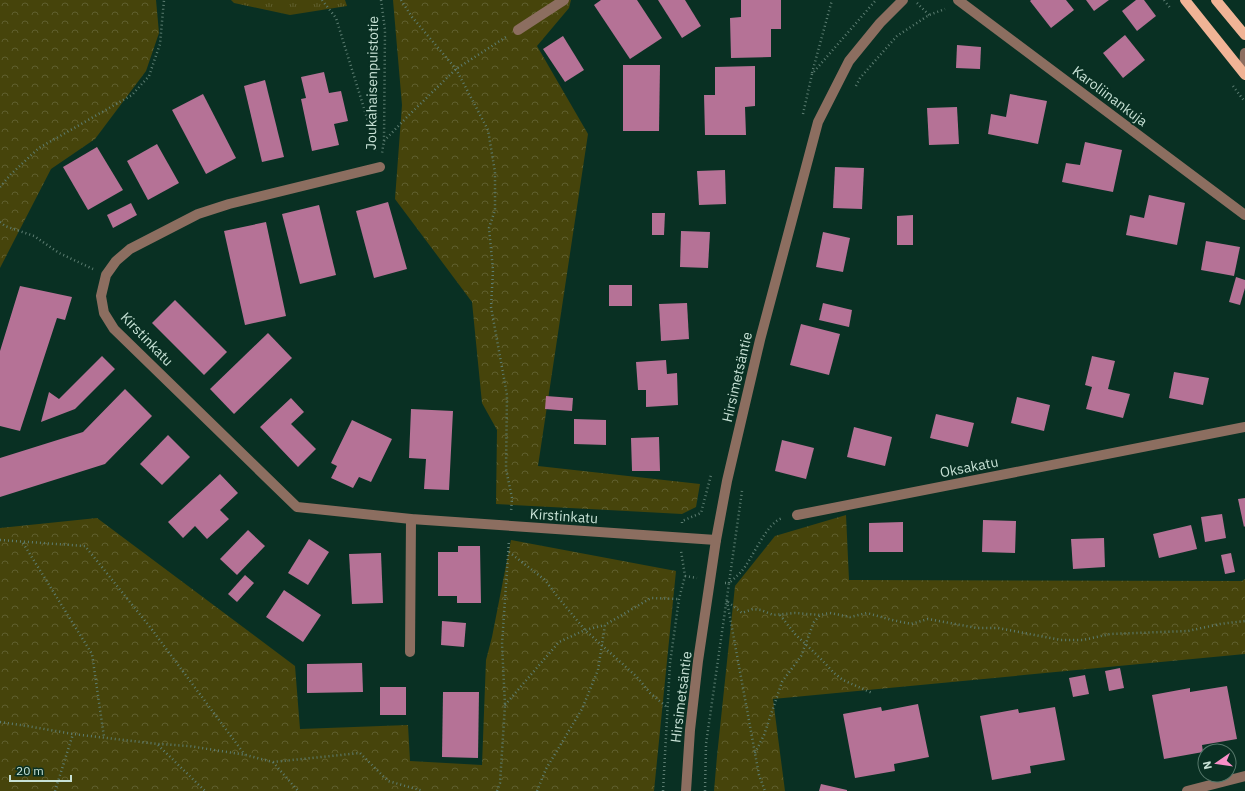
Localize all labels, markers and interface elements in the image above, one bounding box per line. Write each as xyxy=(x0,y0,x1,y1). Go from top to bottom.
street label: Joukahaisenpuistotie xyxy=(362,15,382,150)
street label: Karoliinankuja xyxy=(1069,62,1152,130)
street label: Kirstinkatu xyxy=(117,308,177,370)
street label: Hirsimetsäntie xyxy=(718,330,756,424)
street label: Oksakatu xyxy=(938,453,1000,481)
street label: Kirstinkatu xyxy=(529,505,599,527)
street label: Hirsimetsäntie xyxy=(666,650,696,744)
north arrow xyxy=(1197,743,1237,783)
scale bar xyxy=(10,757,71,783)
text: N xyxy=(1200,760,1215,771)
text: 20 m xyxy=(16,763,44,778)

